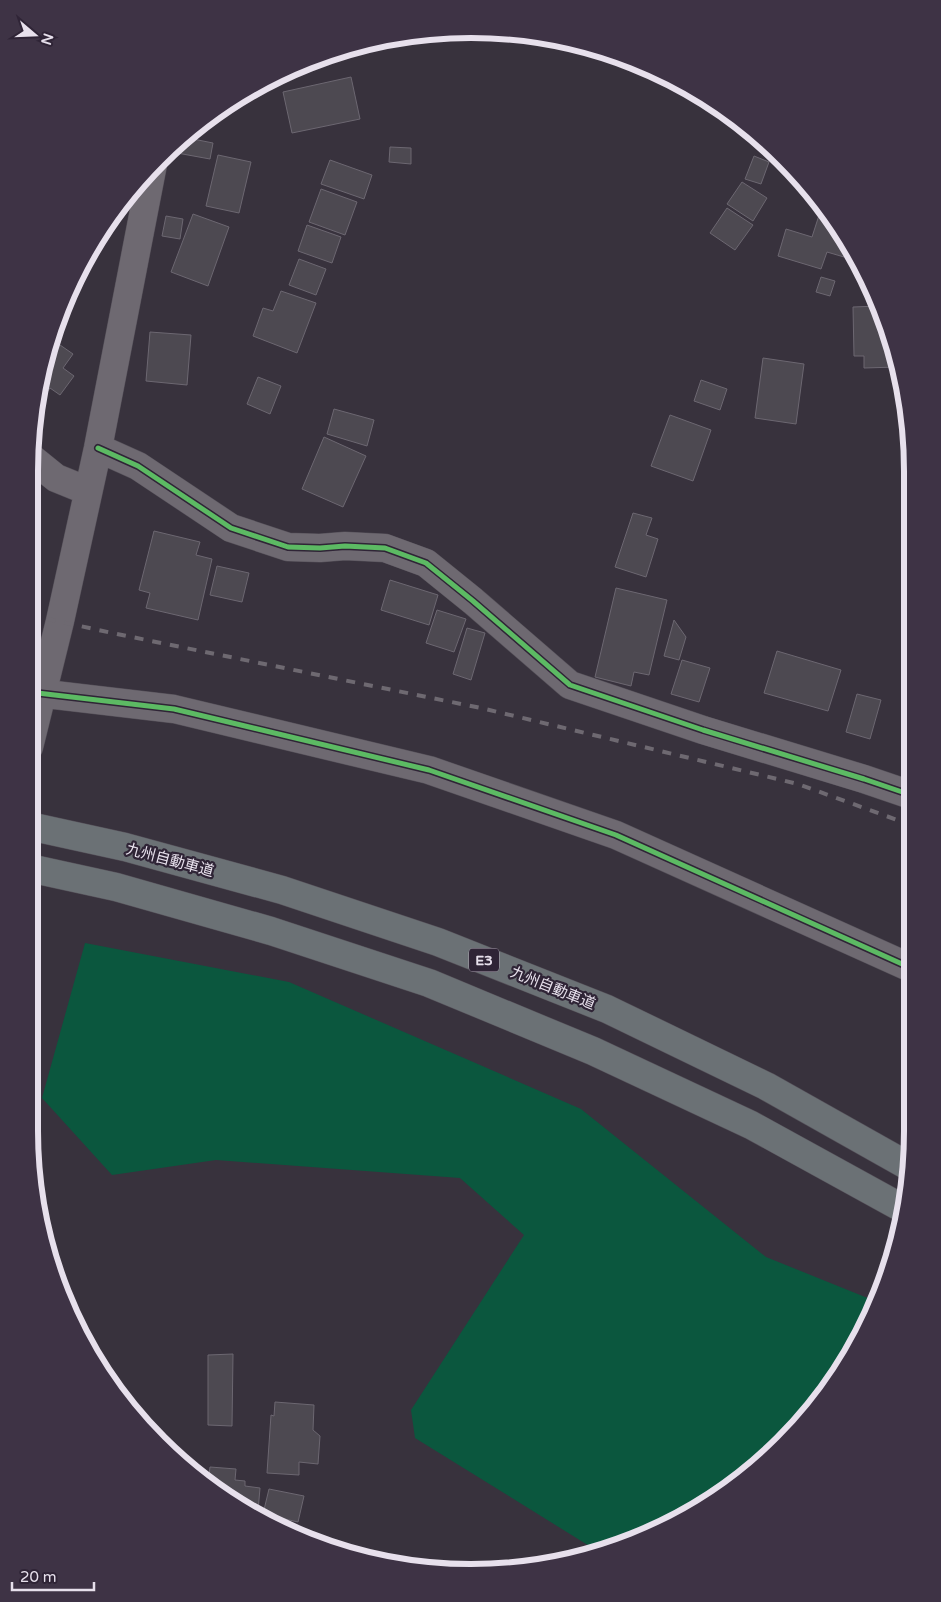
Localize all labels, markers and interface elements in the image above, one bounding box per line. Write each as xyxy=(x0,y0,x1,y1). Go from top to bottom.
north arrow xyxy=(10,10,60,60)
text: N xyxy=(37,31,57,47)
street label: 九州自動車道 xyxy=(124,840,216,880)
road number: E3 xyxy=(469,948,499,972)
street label: 九州自動車道 xyxy=(508,963,598,1013)
scale bar xyxy=(12,1560,95,1592)
text: 20 m xyxy=(20,1568,57,1586)

